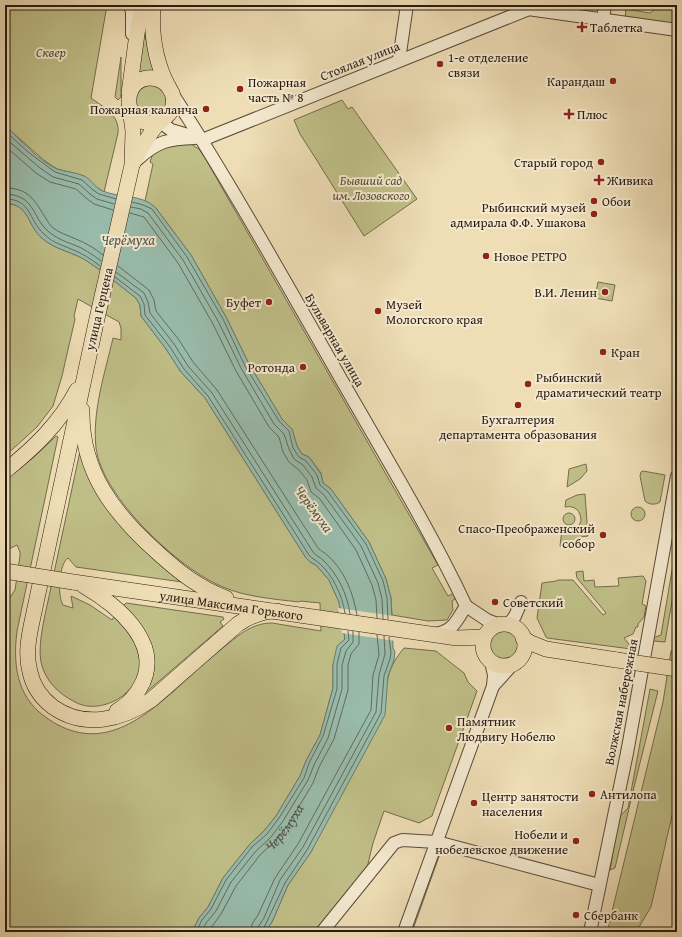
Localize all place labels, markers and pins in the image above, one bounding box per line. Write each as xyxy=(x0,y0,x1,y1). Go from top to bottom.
place label: Таблетка xyxy=(590,18,643,37)
marker: Таблетка xyxy=(577,22,587,32)
place label: 1-е отделение связи xyxy=(448,48,528,82)
marker: 1-е отделение связи xyxy=(435,59,445,69)
place label: Карандаш xyxy=(547,72,605,91)
place label: Пожарная часть № 8 xyxy=(248,73,306,107)
marker: Карандаш xyxy=(608,76,618,86)
marker: Пожарная часть № 8 xyxy=(235,84,245,94)
place label: Пожарная каланча xyxy=(90,100,199,119)
marker: Пожарная каланча xyxy=(201,104,211,114)
place label: Плюс xyxy=(577,105,608,124)
marker: Плюс xyxy=(564,109,574,119)
place label: Старый город xyxy=(514,153,593,172)
marker: Старый город xyxy=(596,157,606,167)
place label: Живика xyxy=(606,171,654,190)
marker: Живика xyxy=(594,175,604,185)
place label: Обои xyxy=(602,192,631,211)
marker: Обои xyxy=(589,196,599,206)
place label: Рыбинский музей адмирала Ф.Ф. Ушакова xyxy=(450,198,587,232)
marker: Рыбинский музей адмирала Ф.Ф. Ушакова xyxy=(589,209,599,219)
place label: Новое РЕТРО xyxy=(494,247,567,266)
marker: Новое РЕТРО xyxy=(481,251,491,261)
place label: В.И. Ленин xyxy=(535,283,597,302)
marker: В.И. Ленин xyxy=(600,287,610,297)
place label: Буфет xyxy=(226,293,262,312)
place label: Музей Мологского края xyxy=(386,295,483,329)
marker: Буфет xyxy=(264,297,274,307)
marker: Музей Мологского края xyxy=(373,306,383,316)
place label: Кран xyxy=(611,343,640,362)
marker: Кран xyxy=(598,347,608,357)
place label: Ротонда xyxy=(248,358,296,377)
marker: Ротонда xyxy=(298,362,308,372)
place label: Рыбинский драматический театр xyxy=(536,368,662,402)
marker: Рыбинский драматический театр xyxy=(523,379,533,389)
marker: Бухгалтерия департамента образования xyxy=(513,400,523,410)
place label: Бухгалтерия департамента образования xyxy=(439,410,597,444)
place label: Спасо-Преображенский собор xyxy=(458,519,595,553)
marker: Спасо-Преображенский собор xyxy=(598,530,608,540)
place label: Советский xyxy=(503,593,564,612)
marker: Советский xyxy=(490,597,500,607)
place label: Памятник Людвигу Нобелю xyxy=(457,712,555,746)
marker: Памятник Людвигу Нобелю xyxy=(444,723,454,733)
place label: Антилопа xyxy=(600,785,658,804)
place label: Центр занятости населения xyxy=(482,787,579,821)
marker: Антилопа xyxy=(587,789,597,799)
marker: Центр занятости населения xyxy=(469,798,479,808)
place label: Нобели и нобелевское движение xyxy=(435,825,568,859)
marker: Нобели и нобелевское движение xyxy=(571,836,581,846)
place label: Сбербанк xyxy=(584,906,638,925)
marker: Сбербанк xyxy=(571,910,581,920)

